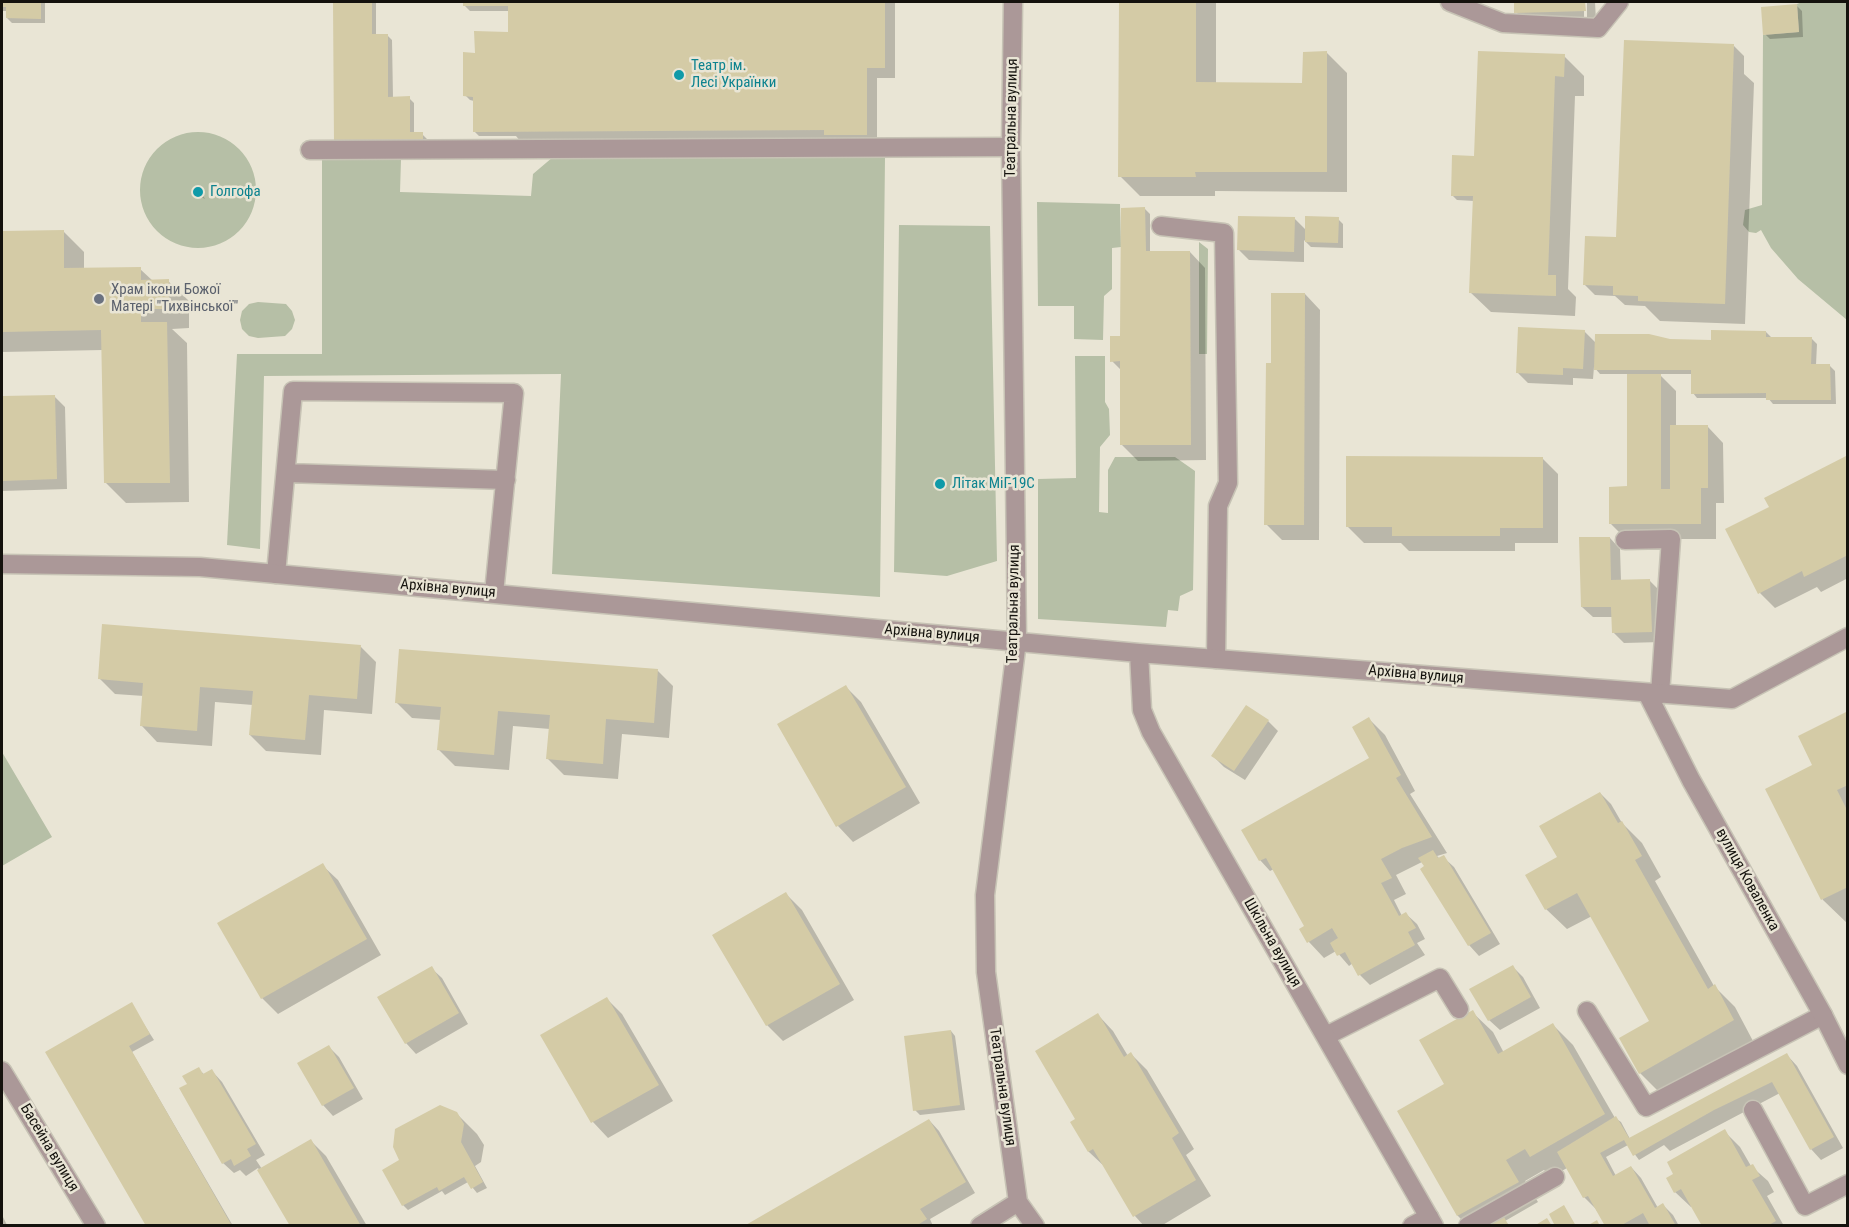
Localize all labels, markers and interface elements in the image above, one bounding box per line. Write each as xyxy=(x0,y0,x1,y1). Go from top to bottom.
place label: Театр ім. Лесі Українки xyxy=(691,57,776,92)
street label: Театральна вулиця xyxy=(1002,58,1022,178)
marker: Театр ім. Лесі Українки xyxy=(672,68,686,82)
place label: Голгофа xyxy=(210,183,261,201)
marker: Голгофа xyxy=(191,185,205,199)
place label: Храм ікони Божої Матері "Тихвінської" xyxy=(111,281,238,316)
marker: Храм ікони Божої Матері "Тихвінської" xyxy=(92,292,106,306)
place label: Літак МіГ-19С xyxy=(952,475,1035,493)
marker: Літак МіГ-19С xyxy=(933,477,947,491)
street label: Театральна вулиця xyxy=(1004,544,1024,664)
street label: Архівна вулиця xyxy=(400,576,496,602)
street label: Архівна вулиця xyxy=(884,621,980,647)
street label: Архівна вулиця xyxy=(1368,662,1464,688)
street label: вулиця Коваленка xyxy=(1711,826,1783,934)
street label: Шкільна вулиця xyxy=(1239,895,1305,991)
street label: Театральна вулиця xyxy=(985,1027,1019,1147)
street label: Басейна вулиця xyxy=(16,1101,82,1195)

